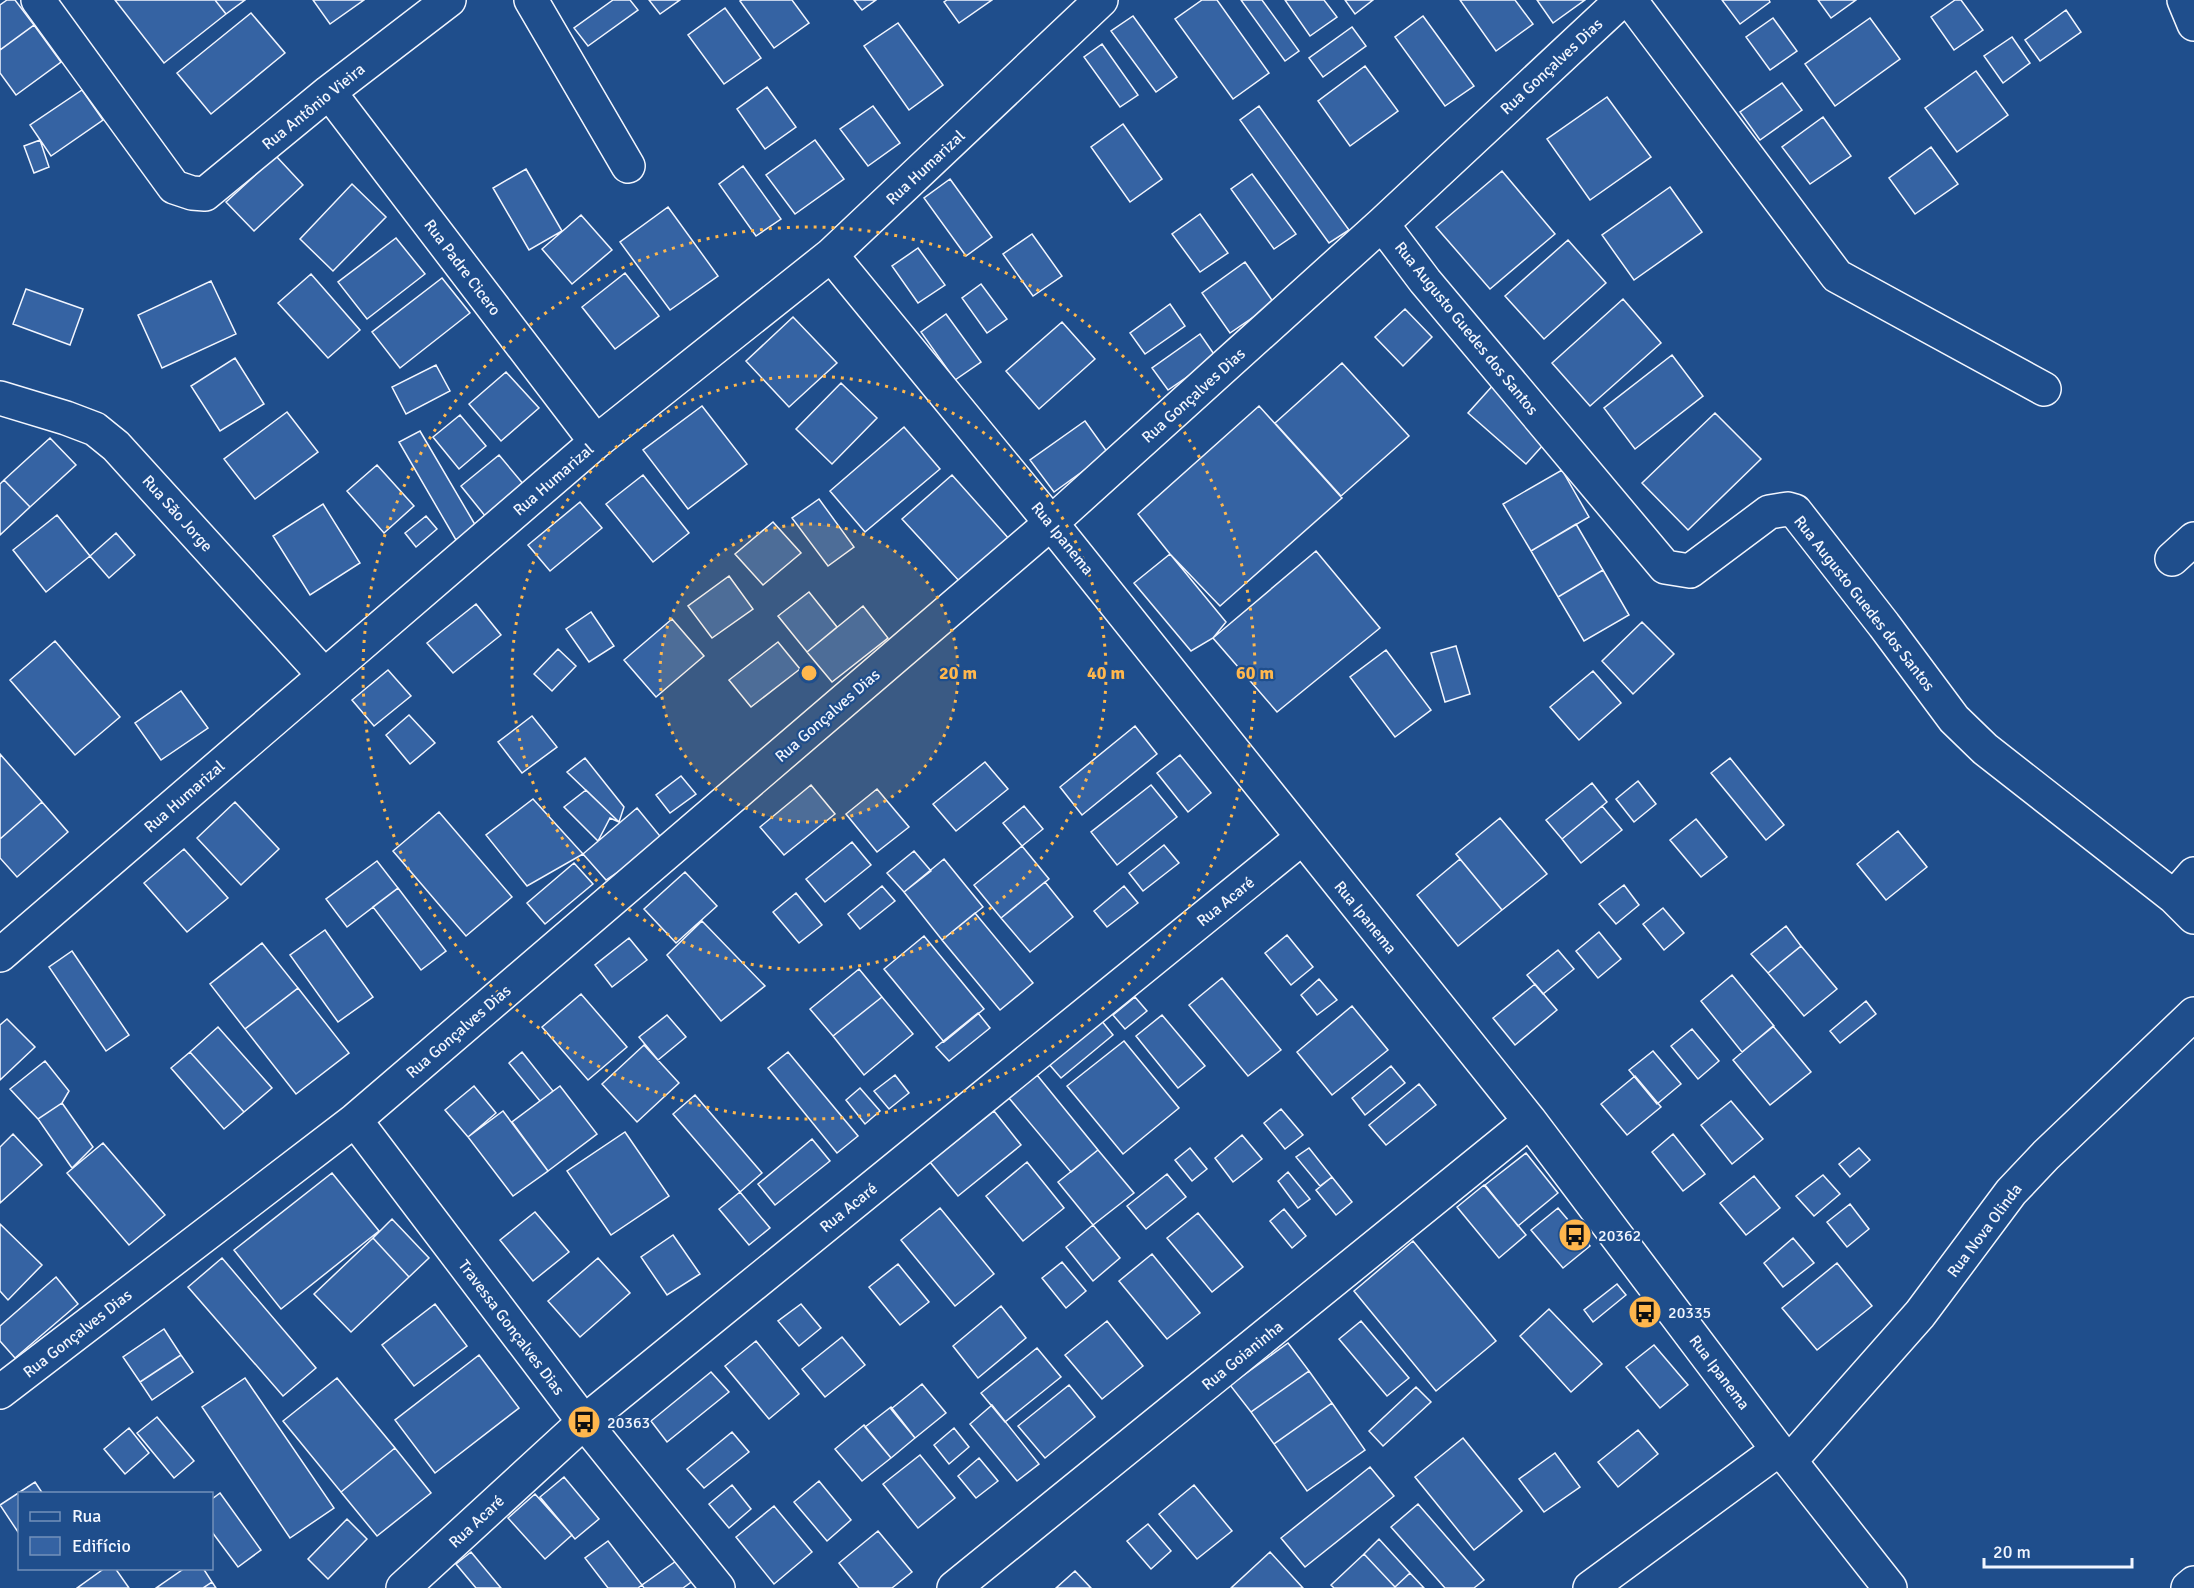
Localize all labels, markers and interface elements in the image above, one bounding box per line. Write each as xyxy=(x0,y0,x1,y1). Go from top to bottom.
street label: Rua Gonçalves Dias xyxy=(1496,14,1607,119)
street label: Rua Antônio Vieira xyxy=(258,59,369,154)
street label: Rua Humarizal xyxy=(882,126,969,209)
street label: Rua Padre Cicero xyxy=(419,216,505,320)
street label: Rua Augusto Guedes dos Santos xyxy=(1390,238,1542,419)
street label: Rua Gonçalves Dias xyxy=(1138,344,1250,448)
street label: Rua Humarizal xyxy=(509,439,598,520)
street label: Rua São Jorge xyxy=(138,471,217,556)
street label: Rua Ipanema xyxy=(1027,498,1098,579)
street label: Rua Augusto Guedes dos Santos xyxy=(1789,512,1939,695)
text: 20 m xyxy=(939,662,977,684)
text: 40 m xyxy=(1087,662,1125,684)
text: 60 m xyxy=(1236,662,1274,684)
centre of rings xyxy=(799,663,819,683)
street label: Rua Gonçalves Dias xyxy=(771,665,884,767)
street label: Rua Humarizal xyxy=(140,756,229,837)
street label: Rua Acaré xyxy=(1193,872,1259,931)
street label: Rua Ipanema xyxy=(1330,877,1401,958)
street label: Rua Gonçalves Dias xyxy=(402,981,515,1083)
street label: Rua Acaré xyxy=(816,1178,882,1237)
street label: Rua Nova Olinda xyxy=(1943,1180,2027,1281)
bus stop icon: 20362 xyxy=(1557,1217,1593,1253)
place label: 20362 xyxy=(1598,1226,1641,1246)
street label: Travessa Gonçalves Dias xyxy=(454,1256,569,1399)
street label: Rua Gonçalves Dias xyxy=(19,1285,136,1382)
bus stop icon: 20335 xyxy=(1627,1294,1663,1330)
place label: 20335 xyxy=(1668,1303,1711,1323)
street label: Rua Goianinha xyxy=(1198,1317,1288,1395)
street label: Rua Ipanema xyxy=(1685,1331,1754,1414)
bus stop icon: 20363 xyxy=(566,1404,602,1440)
place label: 20363 xyxy=(607,1413,650,1433)
street label: Rua Acaré xyxy=(445,1491,509,1552)
legend xyxy=(18,1492,213,1570)
text: Rua xyxy=(72,1505,101,1527)
scale bar xyxy=(1984,1531,2132,1569)
text: Edifício xyxy=(72,1535,131,1557)
text: 20 m xyxy=(1993,1541,2031,1563)

